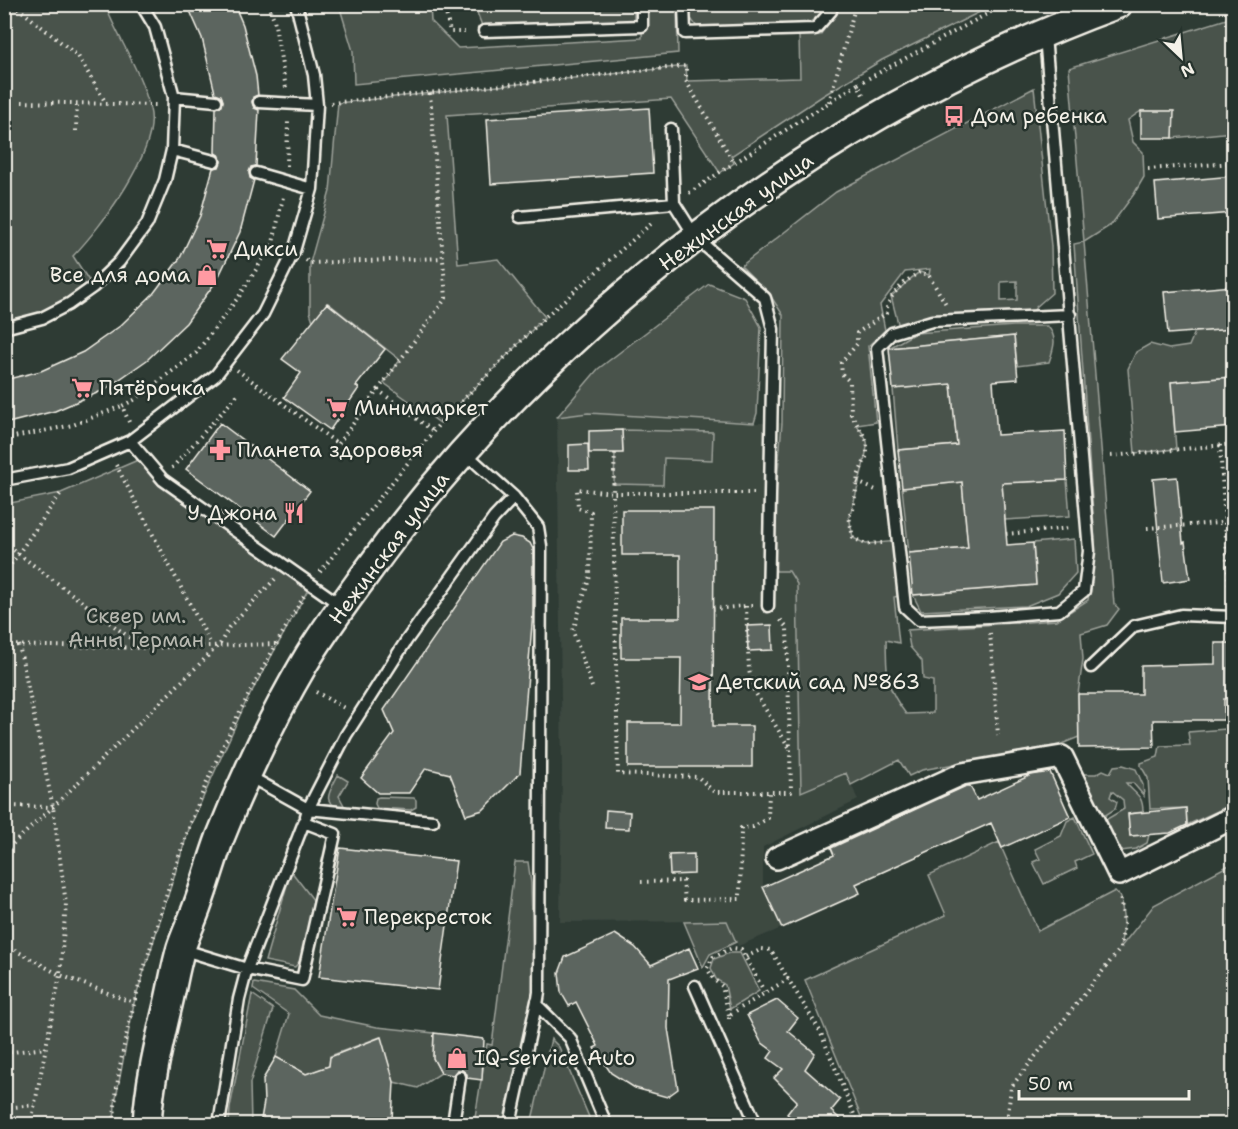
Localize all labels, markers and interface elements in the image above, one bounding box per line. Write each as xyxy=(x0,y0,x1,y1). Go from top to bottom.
north arrow xyxy=(1151,27,1211,87)
text: N xyxy=(1177,58,1198,82)
place label: Дом ребенка xyxy=(971,102,1107,130)
bus stop icon: Дом ребенка xyxy=(942,104,966,128)
street label: Нежинская улица xyxy=(653,146,819,278)
place label: Дикси xyxy=(234,235,298,263)
supermarket icon: Дикси xyxy=(205,237,229,261)
place label: Все для дома xyxy=(50,261,190,289)
shop icon: Все для дома xyxy=(195,263,219,287)
place label: Пятёрочка xyxy=(99,374,205,402)
supermarket icon: Пятёрочка xyxy=(70,376,94,400)
place label: Минимаркет xyxy=(354,394,488,422)
supermarket icon: Минимаркет xyxy=(325,396,349,420)
place label: Планета здоровья xyxy=(237,436,423,464)
pharmacy icon: Планета здоровья xyxy=(208,438,232,462)
street label: Нежинская улица xyxy=(322,466,456,630)
place label: У Джона xyxy=(187,499,277,527)
restaurant icon: У Джона xyxy=(282,501,306,525)
park label: Сквер им. Анны Герман xyxy=(68,602,204,654)
place label: Детский сад №863 xyxy=(716,668,920,696)
school or university icon: Детский сад №863 xyxy=(687,670,711,694)
place label: Перекресток xyxy=(364,903,492,931)
supermarket icon: Перекресток xyxy=(335,905,359,929)
place label: IQ-Service Auto xyxy=(474,1044,635,1072)
shop icon: IQ-Service Auto xyxy=(445,1046,469,1070)
scale bar xyxy=(1019,1063,1188,1101)
text: 50 m xyxy=(1028,1072,1073,1096)

